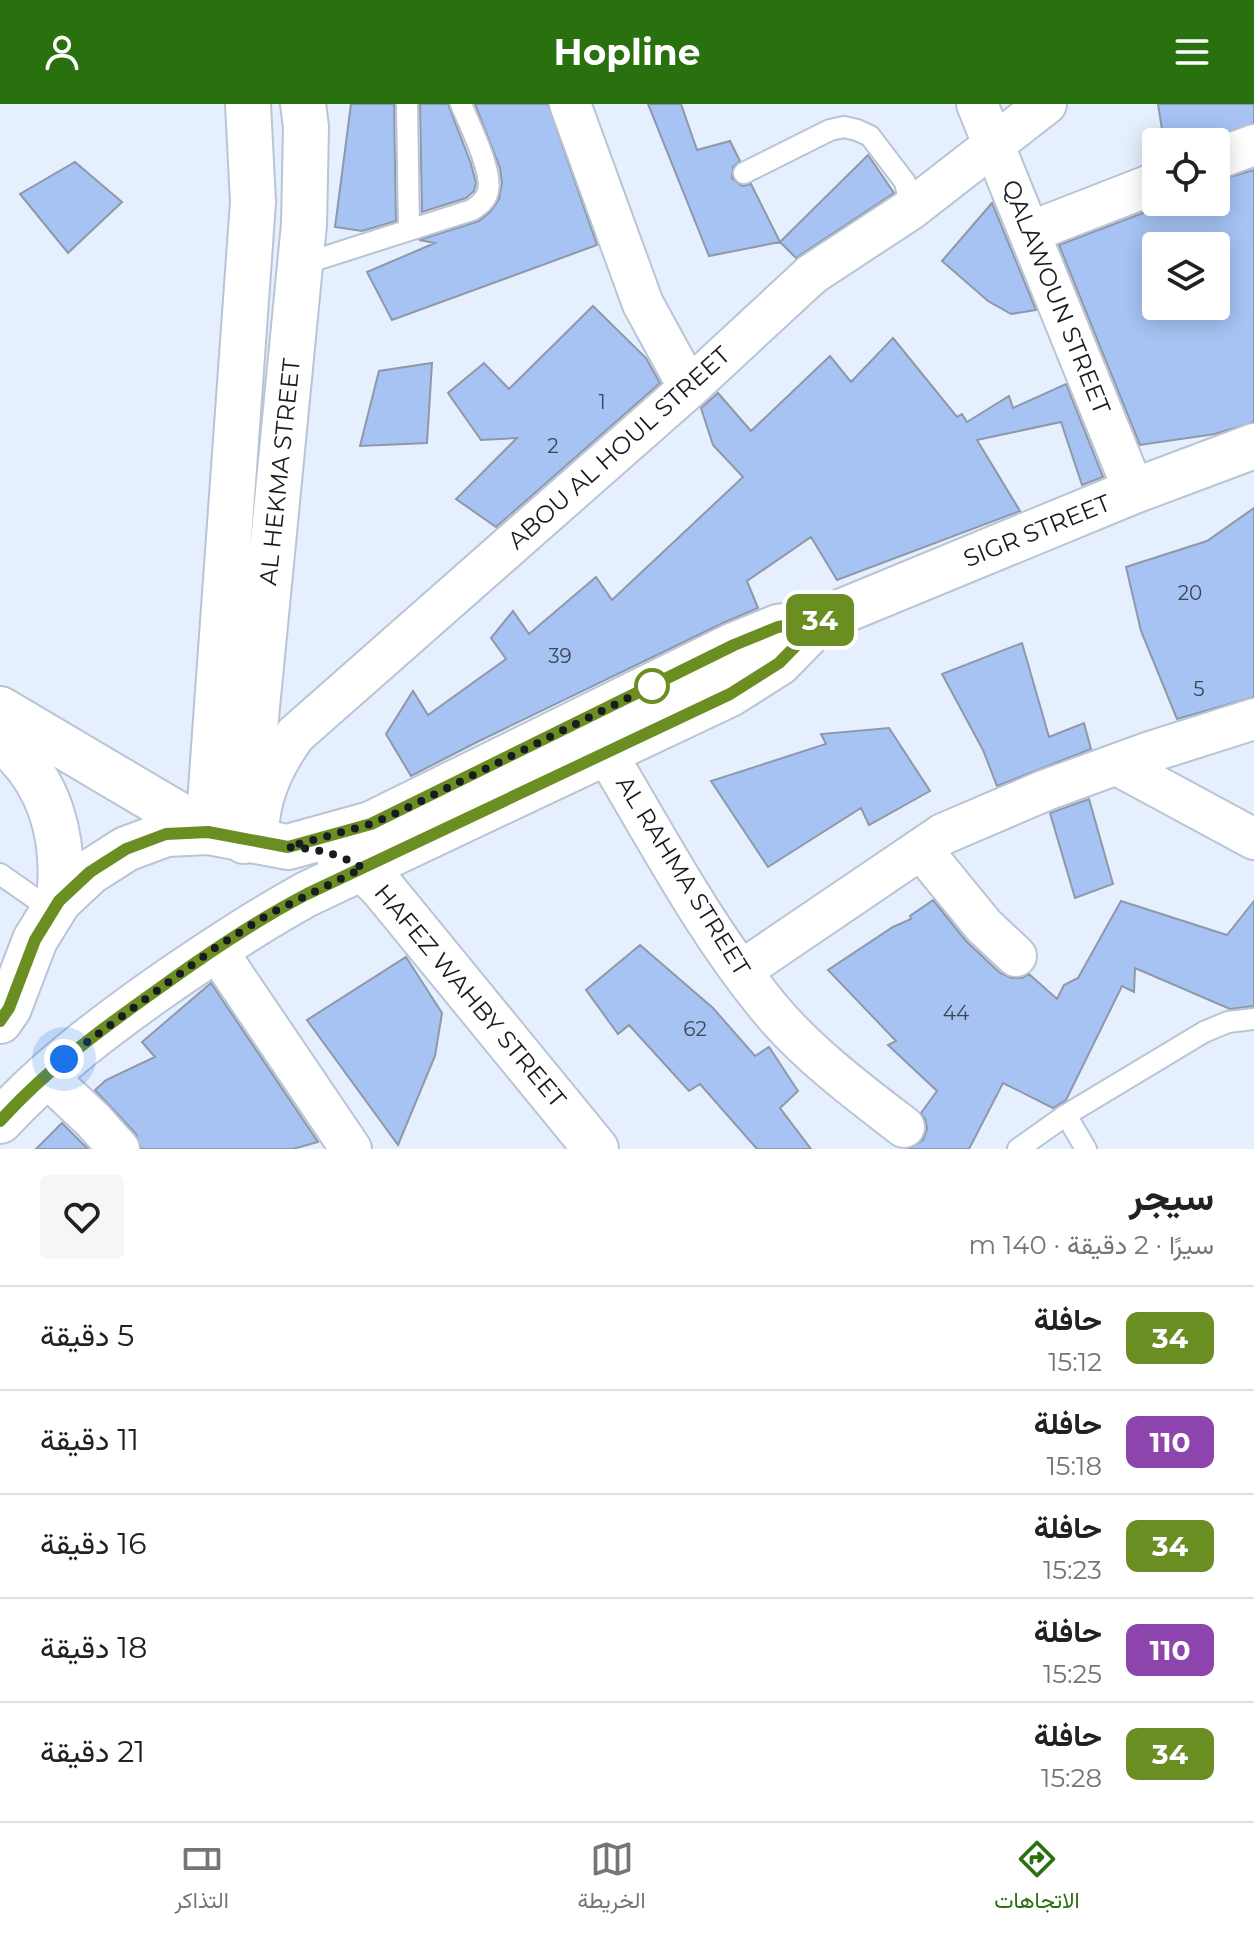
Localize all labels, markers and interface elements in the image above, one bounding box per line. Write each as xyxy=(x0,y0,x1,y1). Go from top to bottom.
icon: person xyxy=(40,30,84,74)
text: Hopline xyxy=(554,30,700,74)
icon: menu xyxy=(1170,30,1214,74)
map controls xyxy=(1142,128,1230,320)
button: locate xyxy=(1142,128,1230,216)
street label: QALAWOUN STREET xyxy=(996,175,1117,418)
button: layers xyxy=(1142,232,1230,320)
street label: ABOU AL HOUL STREET xyxy=(502,340,736,555)
street label: AL HEKMA STREET xyxy=(253,357,306,587)
house number: 1 xyxy=(598,390,606,414)
house number: 2 xyxy=(547,434,559,458)
street label: SIGR STREET xyxy=(959,488,1115,573)
house number: 20 xyxy=(1178,581,1202,605)
line badge: 34 xyxy=(784,594,856,646)
text: 34 xyxy=(802,603,838,637)
house number: 39 xyxy=(548,644,572,668)
unlabelled marker xyxy=(635,669,669,703)
house number: 5 xyxy=(1193,677,1205,701)
street label: AL RAHMA STREET xyxy=(610,771,757,981)
street label: HAFEZ WAHBY STREET xyxy=(368,878,572,1113)
house number: 44 xyxy=(943,1001,969,1025)
house number: 62 xyxy=(683,1017,707,1041)
your location xyxy=(44,1039,84,1079)
text: سيجر xyxy=(1129,1173,1214,1220)
button: heart xyxy=(40,1175,124,1259)
text: سيرًا · 2 دقيقة · 140 m xyxy=(969,1229,1214,1261)
text: حافلة xyxy=(1034,1301,1102,1338)
text: 5 دقيقة xyxy=(40,1317,134,1354)
text: 34 xyxy=(1152,1321,1188,1355)
text: 15:12 xyxy=(1048,1346,1102,1378)
text: حافلة xyxy=(1034,1405,1102,1442)
text: 11 دقيقة xyxy=(40,1421,139,1458)
text: 110 xyxy=(1150,1425,1190,1459)
text: 15:18 xyxy=(1046,1450,1102,1482)
text: حافلة xyxy=(1034,1509,1102,1546)
text: 16 دقيقة xyxy=(40,1525,146,1562)
text: 34 xyxy=(1152,1529,1188,1563)
text: 15:23 xyxy=(1043,1554,1102,1586)
text: حافلة xyxy=(1034,1613,1102,1650)
text: 18 دقيقة xyxy=(40,1629,147,1666)
text: 110 xyxy=(1150,1633,1190,1667)
text: 15:25 xyxy=(1043,1658,1102,1690)
text: حافلة xyxy=(1034,1717,1102,1754)
text: 21 دقيقة xyxy=(40,1733,145,1770)
text: 34 xyxy=(1152,1737,1188,1771)
text: 15:28 xyxy=(1041,1762,1102,1794)
tab: التذاكر xyxy=(174,1837,229,1920)
tab: الخريطة xyxy=(577,1837,646,1920)
tab: الاتجاهات xyxy=(994,1837,1080,1920)

